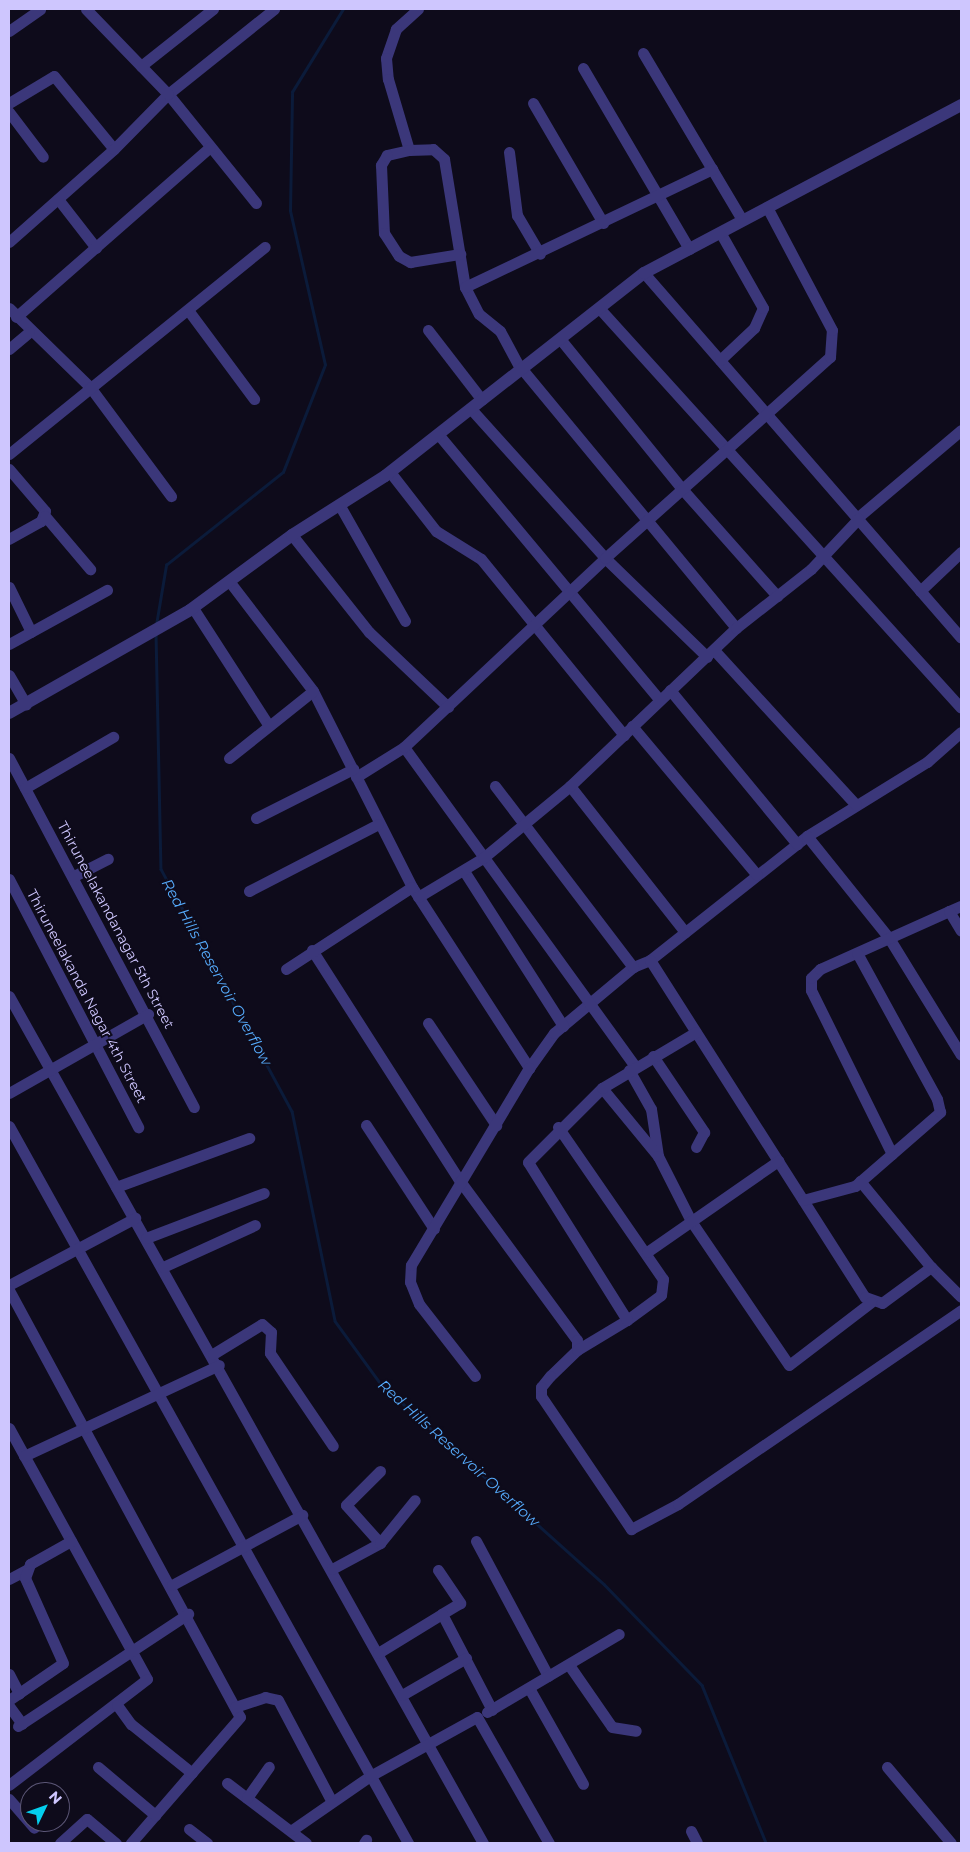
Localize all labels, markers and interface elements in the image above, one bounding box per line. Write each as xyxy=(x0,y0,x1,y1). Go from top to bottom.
street label: Thiruneelakandanagar 5th Street xyxy=(54,818,178,1032)
water label: Red Hills Reservoir Overflow xyxy=(158,876,276,1068)
street label: Thiruneelakanda Nagar 4th Street xyxy=(23,886,151,1106)
water label: Red Hills Reservoir Overflow xyxy=(375,1376,543,1530)
north arrow xyxy=(20,1782,70,1832)
text: N xyxy=(45,1787,66,1808)

